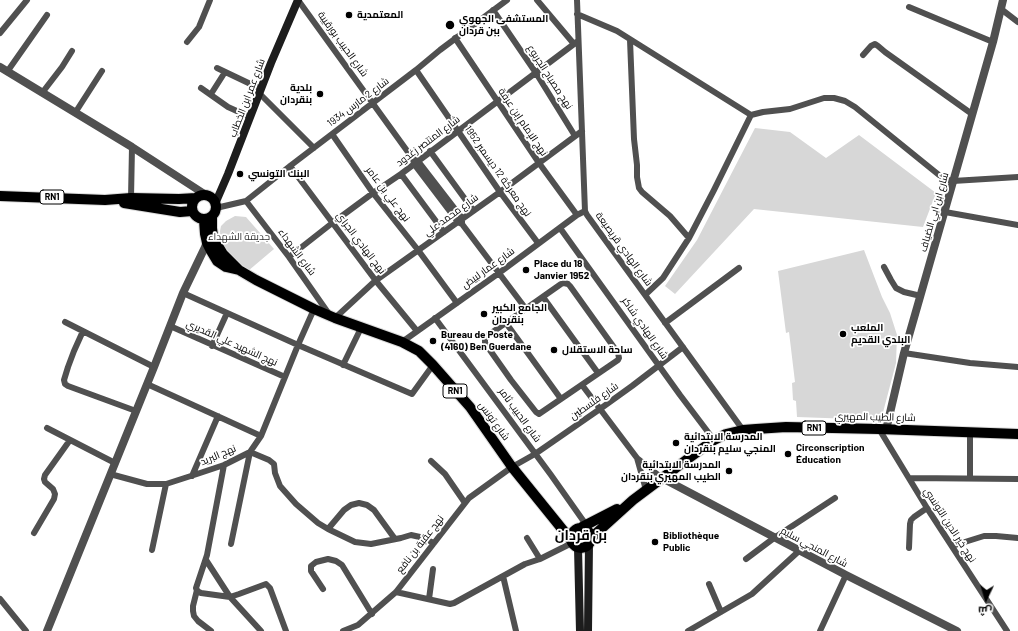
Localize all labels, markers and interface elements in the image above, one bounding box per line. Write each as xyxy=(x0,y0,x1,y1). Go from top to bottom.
street label: شارع الحبيب بورقيبة xyxy=(315,9,371,79)
place label: المعتمدية xyxy=(357,9,403,21)
marker: المعتمدية xyxy=(344,10,354,20)
place label: المستشفى الجهوي ببن قردان xyxy=(459,13,548,36)
marker: المستشفى الجهوي ببن قردان xyxy=(444,19,456,31)
street label: نهج مصباح الجربوع xyxy=(525,42,575,112)
street label: شارع عمر ابن الخطاب xyxy=(226,57,268,139)
street label: شارع 2 مارس 1934 xyxy=(325,75,391,129)
place label: بلدية بنقردان xyxy=(280,82,312,106)
street label: نهج الإمام إبن عرفة xyxy=(496,86,550,158)
marker: بلدية بنقردان xyxy=(315,89,325,99)
street label: شارع المنتصر زغدود xyxy=(394,113,462,169)
street label: نهج معركة 12 ديسمبر 1952 xyxy=(462,123,534,219)
street label: نهج علي بن عامر xyxy=(363,164,413,224)
place label: البنك التونسي xyxy=(248,168,310,180)
marker: البنك التونسي xyxy=(235,169,245,179)
street label: شارع ابن ابي الضياف xyxy=(917,171,951,253)
road number: RN1 xyxy=(40,190,64,204)
street label: شارع محمد علي xyxy=(421,191,481,239)
street label: نهج الهادي الجراي xyxy=(334,210,388,276)
street label: شارع الهادي قريصيعة xyxy=(593,210,655,288)
street label: شارع الشهداء xyxy=(276,226,318,278)
park label: جديقة الشهداء xyxy=(208,231,270,243)
street label: شارع عمار لبيض xyxy=(459,245,517,291)
place label: Place du 18 Janvier 1952 xyxy=(534,258,589,282)
marker: Place du 18 Janvier 1952 xyxy=(521,265,531,275)
street label: شارع الهادي شاكر xyxy=(619,295,671,361)
place label: الجامع الكبير بنقردان xyxy=(492,302,547,326)
marker: الجامع الكبير بنقردان xyxy=(479,309,489,319)
street label: نهج الشهيد علي القديري xyxy=(184,317,280,369)
place label: الملعب البلدي القديم xyxy=(851,322,910,346)
place label: Bureau de Poste (4160) Ben Guerdane xyxy=(441,329,531,352)
marker: الملعب البلدي القديم xyxy=(838,329,848,339)
marker: Bureau de Poste (4160) Ben Guerdane xyxy=(428,336,438,346)
place label: ساحة الاستقلال xyxy=(562,344,633,356)
marker: ساحة الاستقلال xyxy=(549,345,559,355)
street label: شارع فلسطين xyxy=(567,380,621,422)
road number: RN1 xyxy=(443,384,467,398)
street label: شارع الحبيب ثامر xyxy=(496,386,544,444)
street label: شارع تونس xyxy=(476,399,512,443)
street label: شارع الطيب المهيري xyxy=(834,410,916,424)
road number: RN1 xyxy=(802,421,826,435)
place label: المدرسة الابتدائية المنجي سليم بنقردان xyxy=(684,431,776,454)
marker: المدرسة الابتدائية المنجي سليم بنقردان xyxy=(671,438,681,448)
street label: نهج البريد xyxy=(198,442,238,468)
place label: Circonscription Éducation xyxy=(796,442,865,466)
marker: Circonscription Éducation xyxy=(783,449,793,459)
place label: المدرسة الابتدائية الطيب المهيري بنقردان xyxy=(621,459,721,482)
marker: المدرسة الابتدائية الطيب المهيري بنقردان xyxy=(724,466,734,476)
street label: نهج خير الدين التونسي xyxy=(921,485,979,565)
street label: نهج عقبة بن نافع xyxy=(394,513,446,575)
street label: شارع المنجي سليم xyxy=(778,524,850,570)
district label: بن قردان xyxy=(555,527,607,543)
place label: Bibliothèque Public xyxy=(663,530,719,554)
marker: Bibliothèque Public xyxy=(650,537,660,547)
north arrow xyxy=(966,579,1006,619)
text: ش xyxy=(978,604,993,618)

